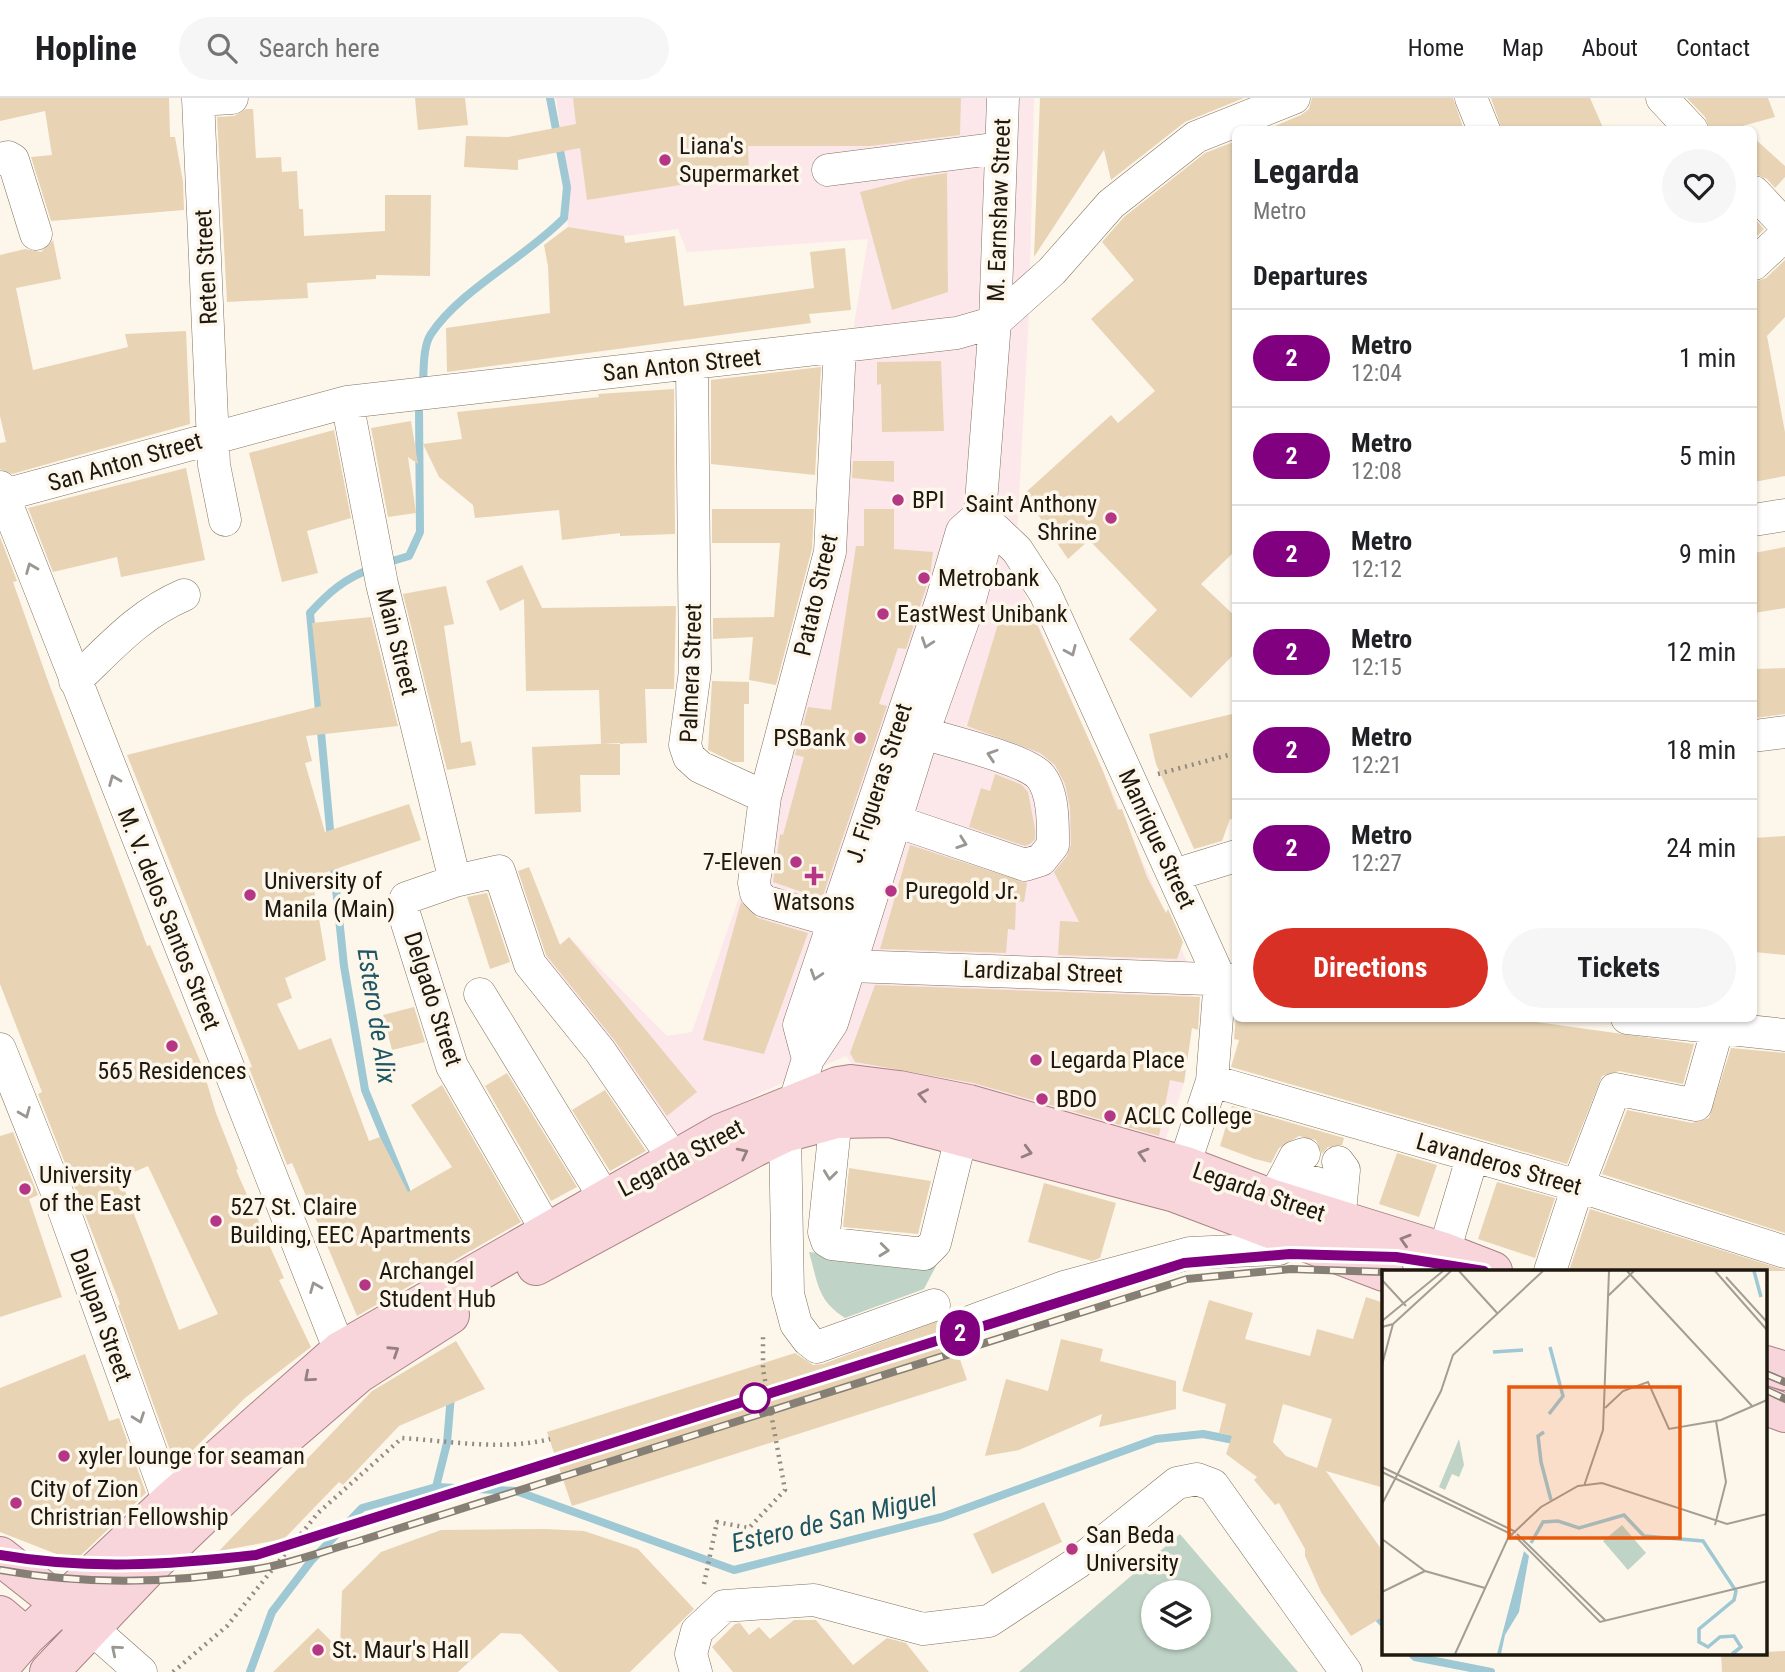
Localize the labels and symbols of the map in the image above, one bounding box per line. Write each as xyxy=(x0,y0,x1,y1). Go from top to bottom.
street label: M. Earnshaw Street xyxy=(982,118,1016,302)
place label: Liana's Supermarket xyxy=(679,132,799,188)
marker: Liana's Supermarket xyxy=(657,152,673,168)
street label: Reten Street xyxy=(189,208,223,326)
street label: San Anton Street xyxy=(602,343,762,387)
street label: San Anton Street xyxy=(45,427,205,497)
place label: BPI xyxy=(912,486,944,514)
place label: Saint Anthony Shrine xyxy=(965,490,1097,546)
marker: BPI xyxy=(890,492,906,508)
marker: Saint Anthony Shrine xyxy=(1103,510,1119,526)
street label: Patato Street xyxy=(788,531,844,659)
one-way arrow xyxy=(25,563,39,575)
place label: Metrobank xyxy=(938,564,1040,592)
marker: Metrobank xyxy=(916,570,932,586)
street label: Main Street xyxy=(370,586,424,698)
place label: EastWest Unibank xyxy=(897,600,1068,628)
street label: Palmera Street xyxy=(675,603,707,743)
marker: EastWest Unibank xyxy=(875,606,891,622)
one-way arrow xyxy=(921,637,935,649)
one-way arrow xyxy=(1063,644,1077,656)
street label: J. Figueras Street xyxy=(840,700,918,866)
place label: PSBank xyxy=(773,724,846,752)
marker: PSBank xyxy=(852,730,868,746)
one-way arrow xyxy=(986,748,998,763)
street label: Manrique Street xyxy=(1112,765,1202,913)
one-way arrow xyxy=(109,774,123,786)
street label: M. V. delos Santos Street xyxy=(112,804,226,1034)
one-way arrow xyxy=(955,835,967,849)
place label: 7-Eleven xyxy=(703,848,782,876)
marker: 7-Eleven xyxy=(788,854,804,870)
place label: University of Manila (Main) xyxy=(264,867,395,923)
marker: Watsons xyxy=(806,868,822,884)
place label: Puregold Jr. xyxy=(905,877,1019,905)
marker: Puregold Jr. xyxy=(883,883,899,899)
marker: University of Manila (Main) xyxy=(242,887,258,903)
place label: Watsons xyxy=(773,888,855,916)
street label: Delgado Street xyxy=(398,928,468,1070)
water label: Estero de Alix xyxy=(351,946,403,1087)
street label: Lardizabal Street xyxy=(963,955,1123,989)
one-way arrow xyxy=(810,969,824,981)
marker: 565 Residences xyxy=(164,1038,180,1054)
place label: Legarda Place xyxy=(1050,1046,1185,1074)
marker: Legarda Place xyxy=(1028,1052,1044,1068)
place label: 565 Residences xyxy=(97,1057,247,1085)
place label: BDO xyxy=(1056,1085,1097,1113)
one-way arrow xyxy=(917,1088,929,1103)
marker: BDO xyxy=(1034,1091,1050,1107)
place label: ACLC College xyxy=(1124,1102,1252,1130)
one-way arrow xyxy=(17,1106,31,1118)
marker: ACLC College xyxy=(1102,1108,1118,1124)
street label: Legarda Street xyxy=(613,1113,749,1203)
street label: Lavanderos Street xyxy=(1413,1127,1585,1201)
one-way arrow xyxy=(1021,1144,1033,1159)
one-way arrow xyxy=(1137,1147,1149,1162)
one-way arrow xyxy=(736,1148,748,1162)
street label: Legarda Street xyxy=(1189,1156,1329,1228)
place label: University of the East xyxy=(39,1161,141,1217)
one-way arrow xyxy=(823,1170,838,1181)
marker: University of the East xyxy=(17,1181,33,1197)
place label: 527 St. Claire Building, EEC Apartments xyxy=(230,1193,471,1249)
marker: 527 St. Claire Building, EEC Apartments xyxy=(208,1213,224,1229)
one-way arrow xyxy=(1400,1234,1412,1248)
one-way arrow xyxy=(878,1242,889,1257)
street label: Dalupan Street xyxy=(64,1245,138,1385)
place label: Archangel Student Hub xyxy=(379,1257,496,1313)
inset map xyxy=(1382,1270,1768,1654)
marker: Archangel Student Hub xyxy=(357,1277,373,1293)
one-way arrow xyxy=(310,1282,324,1294)
line badge: 2 xyxy=(937,1310,983,1356)
one-way arrow xyxy=(386,1347,399,1360)
one-way arrow xyxy=(304,1369,317,1381)
unlabelled marker xyxy=(740,1383,770,1413)
one-way arrow xyxy=(131,1411,145,1423)
place label: xyler lounge for seaman xyxy=(78,1442,305,1470)
marker: xyler lounge for seaman xyxy=(56,1448,72,1464)
place label: City of Zion Christrian Fellowship xyxy=(30,1475,229,1531)
water label: Estero de San Miguel xyxy=(728,1481,941,1558)
marker: City of Zion Christrian Fellowship xyxy=(8,1495,24,1511)
place label: San Beda University xyxy=(1086,1521,1179,1577)
marker: San Beda University xyxy=(1064,1541,1080,1557)
place label: St. Maur's Hall xyxy=(332,1636,469,1664)
marker: St. Maur's Hall xyxy=(310,1642,326,1658)
one-way arrow xyxy=(111,1646,124,1658)

